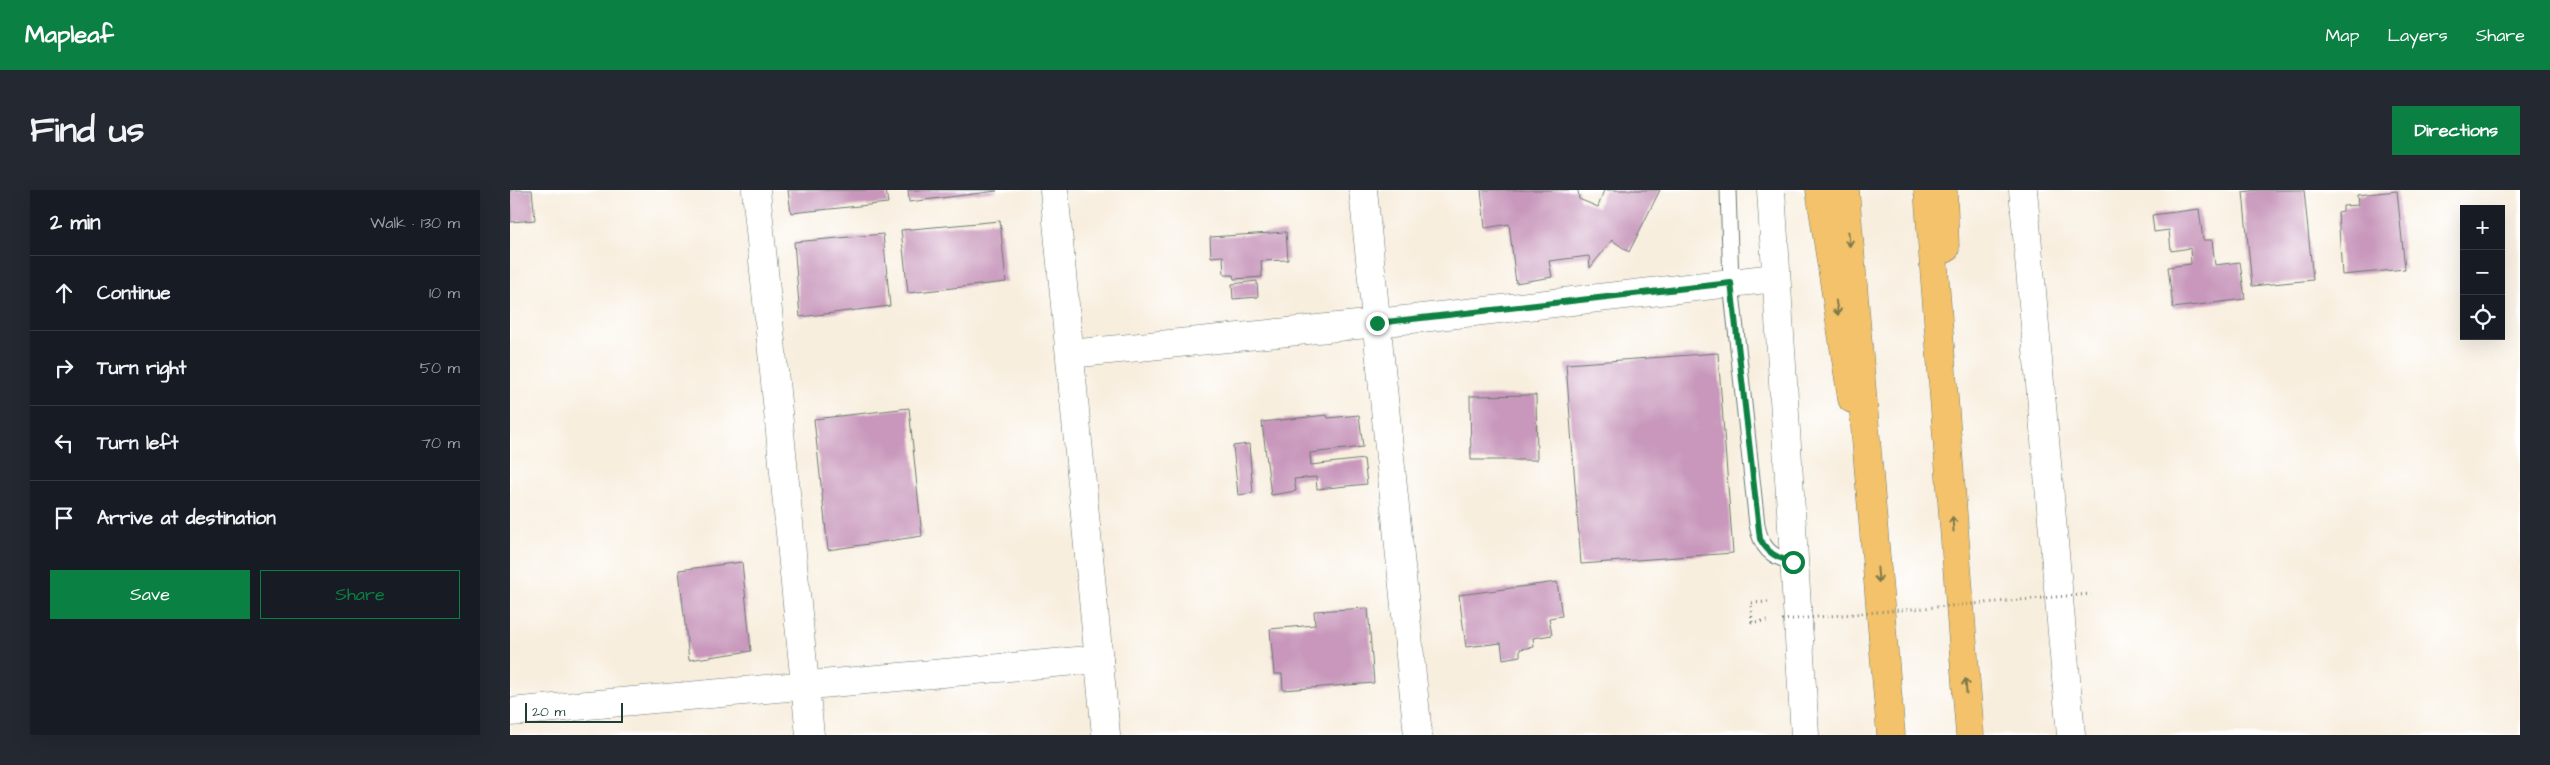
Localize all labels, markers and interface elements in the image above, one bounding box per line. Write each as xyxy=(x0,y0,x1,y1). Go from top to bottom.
text: Mapleaf xyxy=(25,18,114,52)
text: Map xyxy=(2325,23,2359,48)
text: Layers xyxy=(2387,23,2448,48)
text: Share xyxy=(2476,23,2525,48)
text: Find us xyxy=(30,106,144,155)
button: Directions xyxy=(2392,106,2520,155)
map controls xyxy=(2460,205,2505,340)
button: + xyxy=(2460,205,2505,250)
text: 2 min xyxy=(50,208,100,237)
text: Walk · 130 m xyxy=(370,212,460,234)
one-way arrow xyxy=(1845,230,1854,246)
button: − xyxy=(2460,250,2505,295)
icon: ahead xyxy=(50,279,78,307)
text: Continue xyxy=(97,280,171,307)
text: 10 m xyxy=(429,282,460,304)
button: locate xyxy=(2460,295,2505,340)
one-way arrow xyxy=(1832,299,1842,315)
route end xyxy=(1366,312,1389,335)
icon: right xyxy=(50,354,78,382)
text: Turn right xyxy=(97,355,186,382)
text: 50 m xyxy=(420,357,460,379)
icon: left xyxy=(50,429,78,457)
text: Turn left xyxy=(97,430,178,457)
text: 70 m xyxy=(421,432,460,454)
icon: arrive xyxy=(50,504,78,532)
text: Arrive at destination xyxy=(97,505,276,532)
one-way arrow xyxy=(1949,517,1958,533)
route start xyxy=(1782,551,1805,574)
one-way arrow xyxy=(1873,567,1882,583)
button: Save xyxy=(50,570,250,619)
button: Share xyxy=(260,570,460,619)
one-way arrow xyxy=(1961,679,1970,695)
scale bar xyxy=(525,700,622,723)
text: 20 m xyxy=(532,702,565,722)

